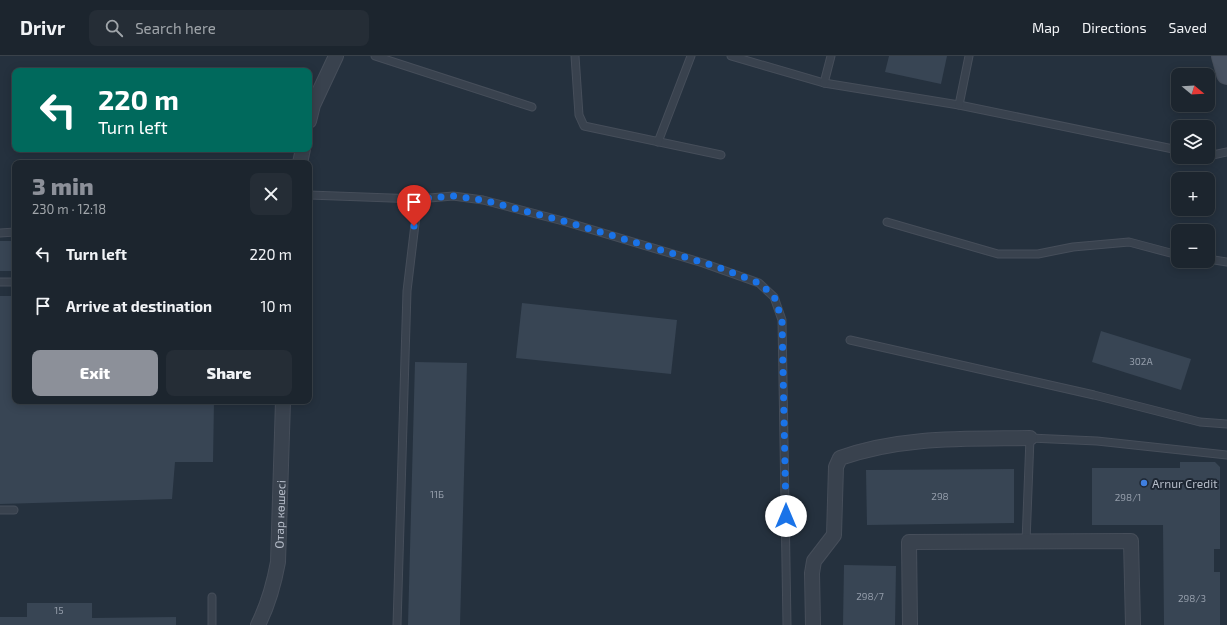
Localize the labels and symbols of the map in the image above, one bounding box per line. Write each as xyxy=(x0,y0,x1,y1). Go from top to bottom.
north arrow xyxy=(1171,68,1215,112)
pin xyxy=(397,185,431,226)
house number: 302А xyxy=(1129,355,1153,367)
place label: Arnur Credit xyxy=(1152,476,1218,490)
marker: Arnur Credit xyxy=(1139,478,1149,488)
street label: Отар көшесі xyxy=(271,480,288,549)
house number: 11Б xyxy=(430,488,444,500)
house number: 298 xyxy=(931,490,949,502)
house number: 298/1 xyxy=(1115,491,1141,503)
position arrow xyxy=(765,495,807,537)
house number: 298/7 xyxy=(856,590,884,602)
house number: 298/3 xyxy=(1178,592,1206,604)
house number: 15 xyxy=(54,604,64,616)

